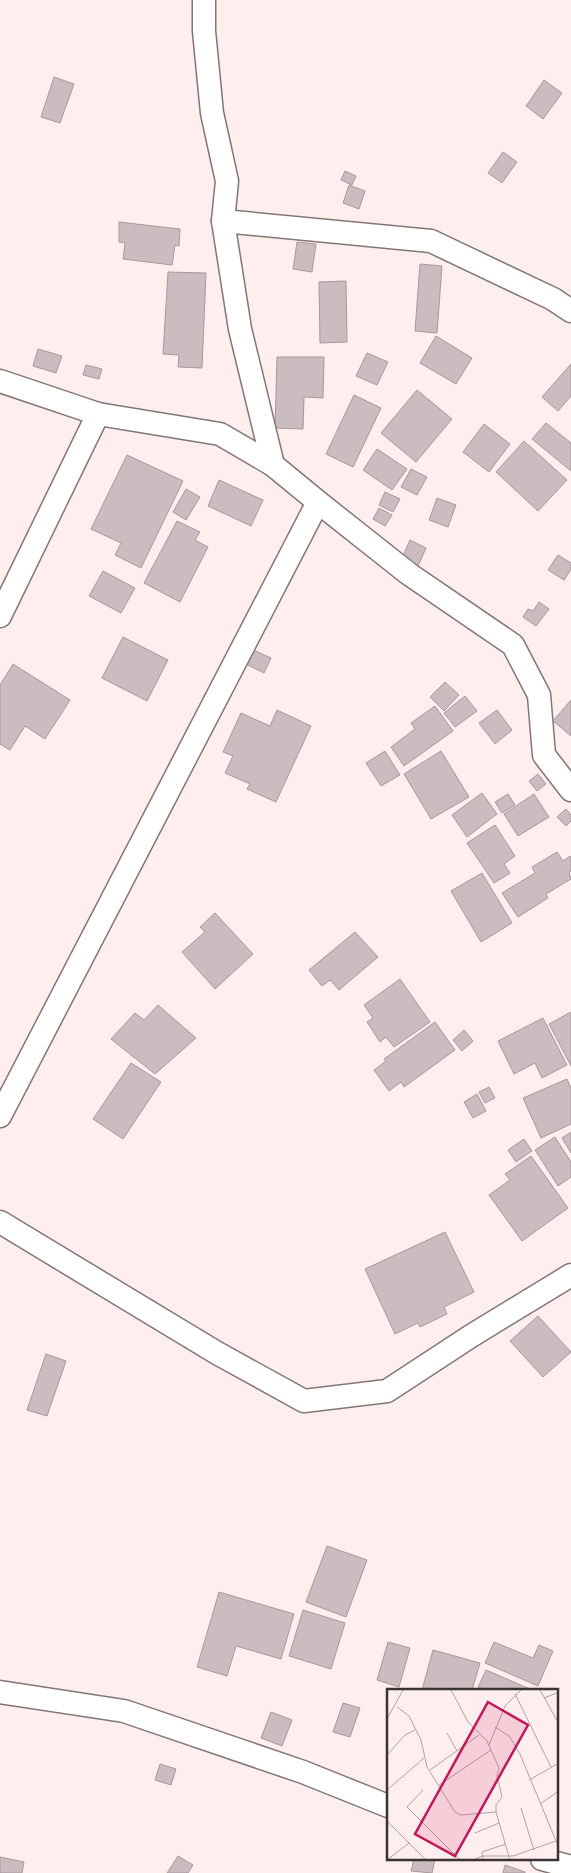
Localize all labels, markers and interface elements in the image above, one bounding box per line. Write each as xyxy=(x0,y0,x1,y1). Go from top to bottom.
inset map xyxy=(387,1689,558,1860)

